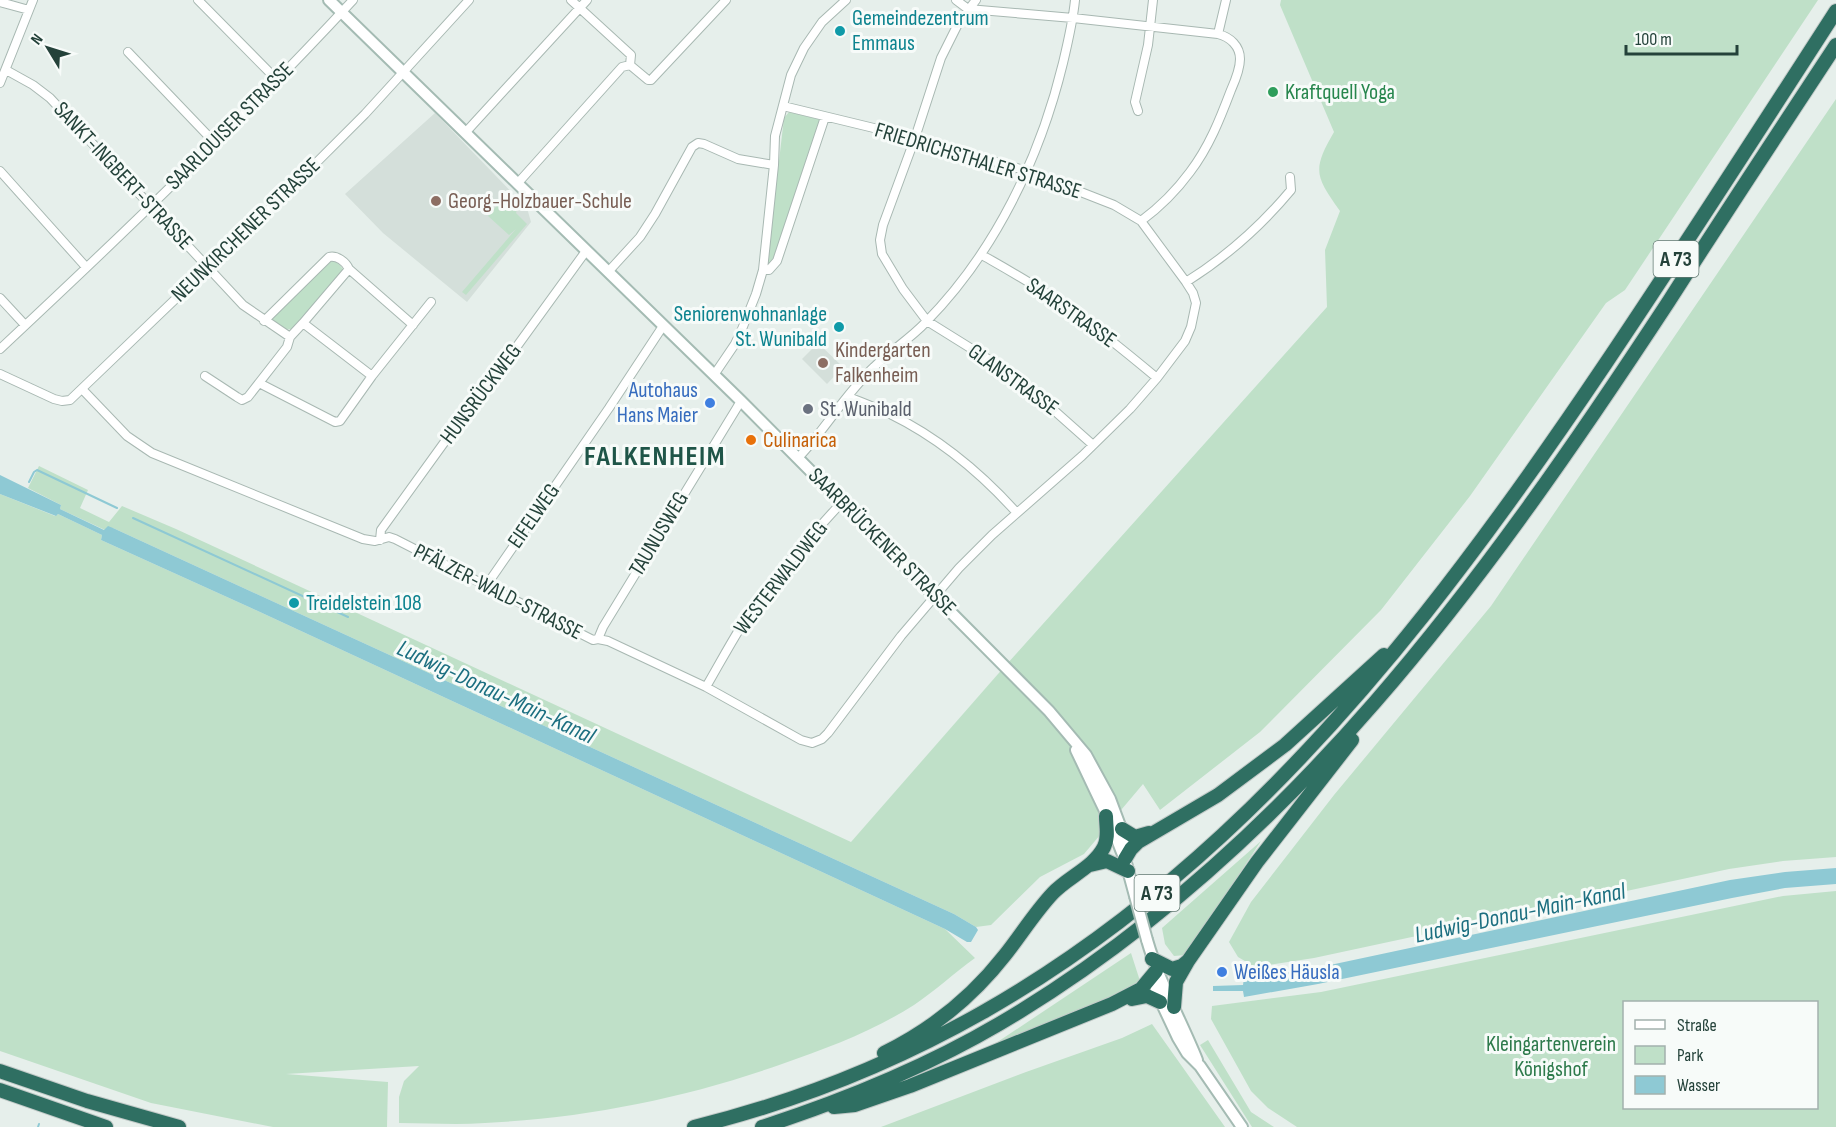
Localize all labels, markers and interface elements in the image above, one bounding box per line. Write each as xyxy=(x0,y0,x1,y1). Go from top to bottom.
place label: Gemeindezentrum Emmaus xyxy=(852,5,989,57)
north arrow xyxy=(18,18,78,78)
scale bar xyxy=(1626,18,1737,56)
marker: Gemeindezentrum Emmaus xyxy=(833,24,847,38)
text: 100 m xyxy=(1635,29,1672,50)
text: N xyxy=(27,30,47,49)
street label: SAARLOUISER STRASSE xyxy=(160,56,300,196)
place label: Kraftquell Yoga xyxy=(1285,79,1395,106)
marker: Kraftquell Yoga xyxy=(1266,85,1280,99)
street label: SANKT-INGBERT-STRASSE xyxy=(48,96,198,256)
street label: FRIEDRICHSTHALER STRASSE xyxy=(872,117,1084,205)
street label: NEUNKIRCHENER STRASSE xyxy=(166,152,326,308)
place label: Georg-Holzbauer-Schule xyxy=(448,188,632,215)
marker: Georg-Holzbauer-Schule xyxy=(429,194,443,208)
road number: A 73 xyxy=(1654,241,1698,277)
street label: SAARSTRASSE xyxy=(1021,272,1121,354)
place label: Seniorenwohnanlage St. Wunibald xyxy=(674,301,827,353)
marker: Seniorenwohnanlage St. Wunibald xyxy=(832,320,846,334)
place label: Kindergarten Falkenheim xyxy=(835,337,931,389)
street label: HUNSRÜCKWEG xyxy=(434,338,528,450)
street label: GLANSTRASSE xyxy=(963,338,1063,422)
marker: Kindergarten Falkenheim xyxy=(816,356,830,370)
place label: Autohaus Hans Maier xyxy=(617,377,698,429)
marker: Autohaus Hans Maier xyxy=(703,396,717,410)
place label: St. Wunibald xyxy=(820,396,912,423)
marker: St. Wunibald xyxy=(801,402,815,416)
place label: Culinarica xyxy=(763,427,837,454)
marker: Culinarica xyxy=(744,433,758,447)
district label: FALKENHEIM xyxy=(584,440,726,473)
street label: SAARBRÜCKENER STRASSE xyxy=(802,462,962,622)
street label: EIFELWEG xyxy=(502,478,566,554)
street label: TAUNUSWEG xyxy=(623,487,695,581)
street label: WESTERWALDWEG xyxy=(728,516,834,640)
street label: PFÄLZER-WALD-STRASSE xyxy=(409,538,587,646)
place label: Treidelstein 108 xyxy=(306,590,422,617)
marker: Treidelstein 108 xyxy=(287,596,301,610)
water label: Ludwig-Donau-Main-Kanal xyxy=(393,633,600,751)
road number: A 73 xyxy=(1134,875,1180,911)
water label: Ludwig-Donau-Main-Kanal xyxy=(1412,876,1629,950)
place label: Weißes Häusla xyxy=(1234,959,1340,986)
marker: Weißes Häusla xyxy=(1215,965,1229,979)
legend xyxy=(1623,1001,1818,1109)
text: Straße xyxy=(1677,1015,1717,1036)
park label: Kleingartenverein Königshof xyxy=(1486,1031,1616,1083)
text: Park xyxy=(1677,1045,1703,1066)
text: Wasser xyxy=(1677,1075,1720,1096)

